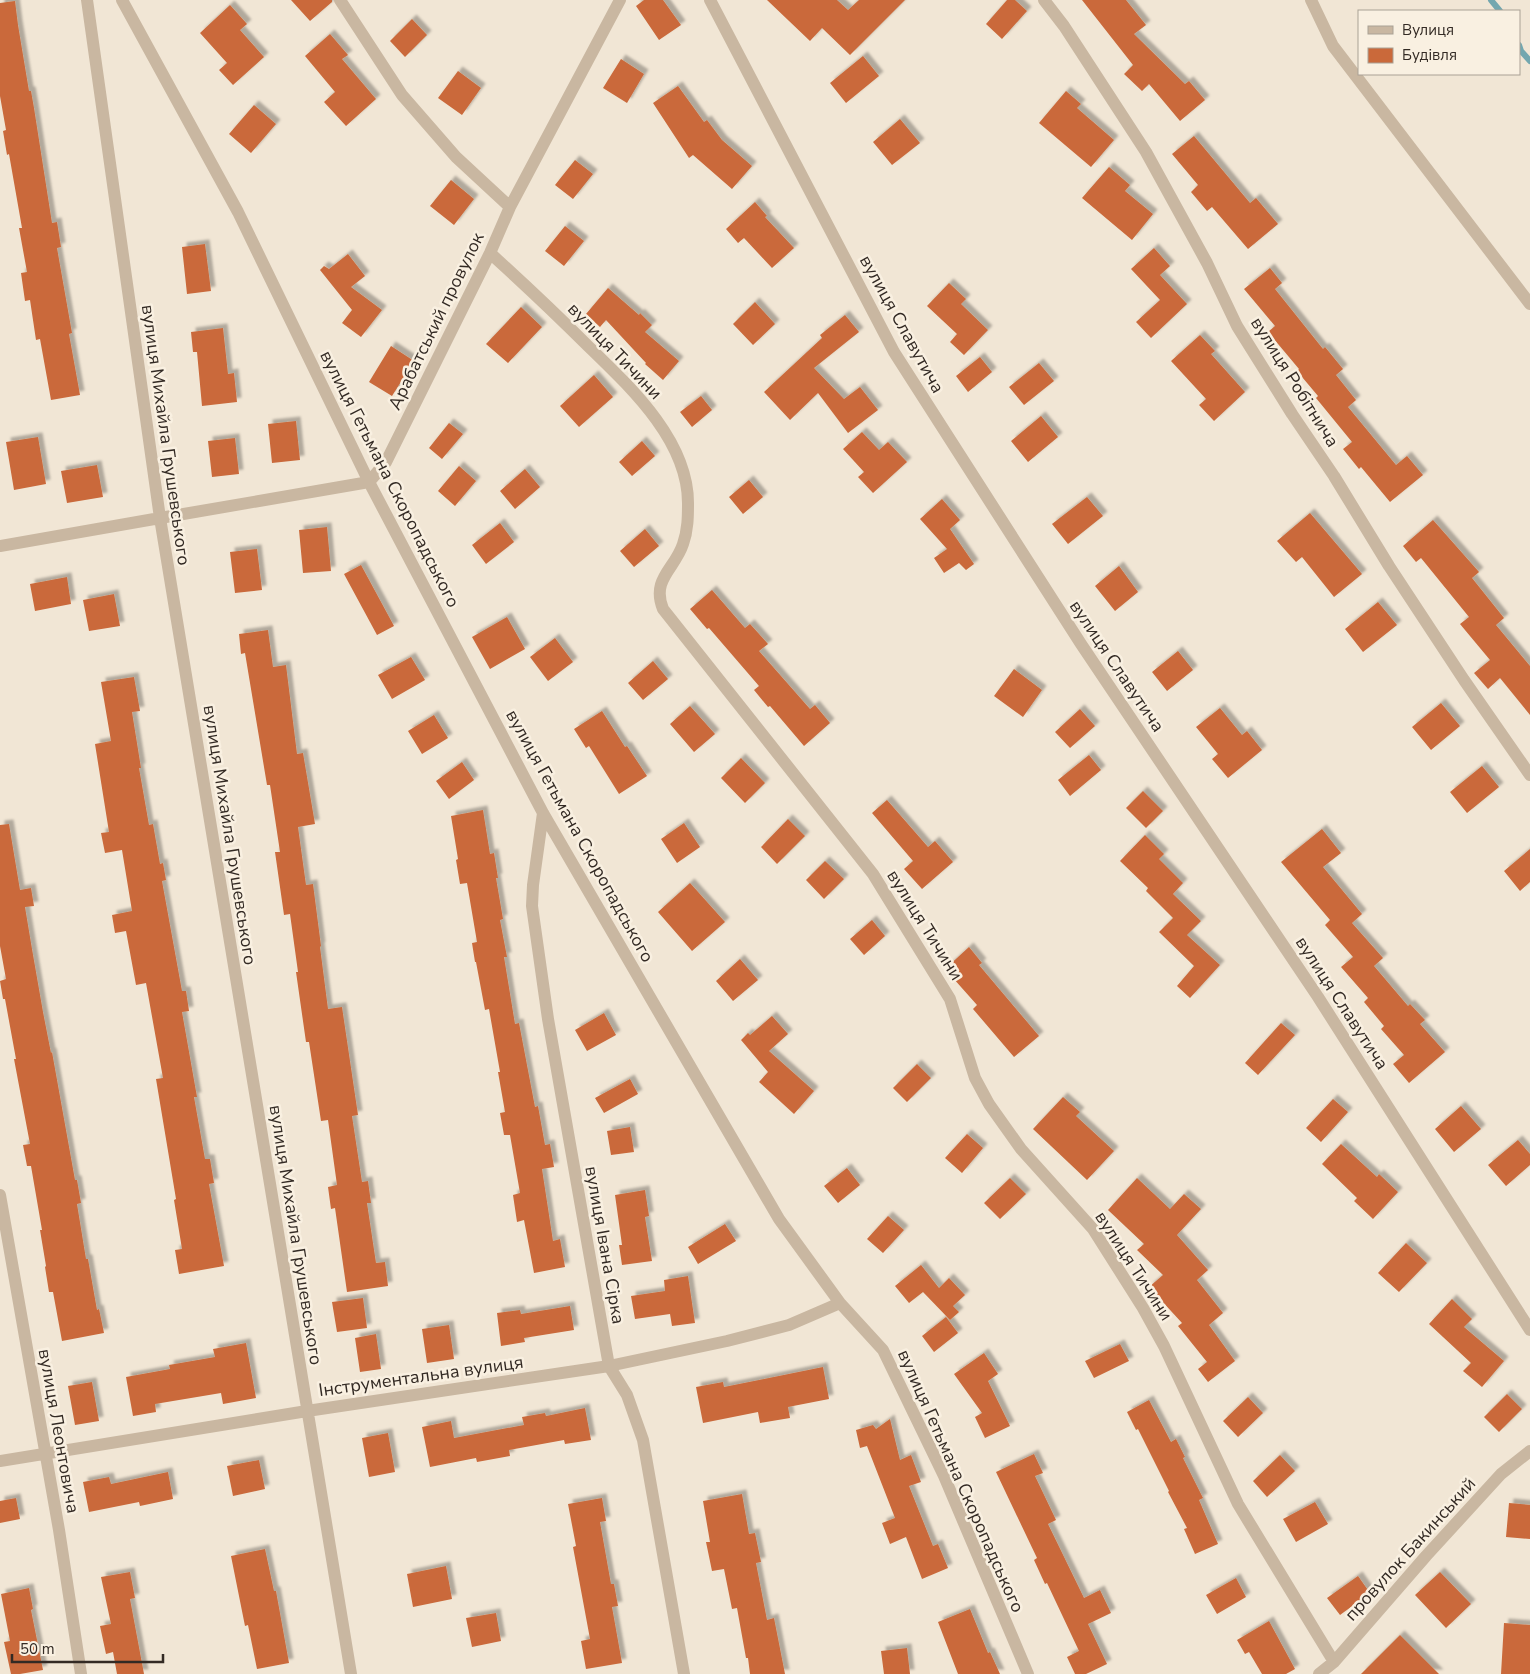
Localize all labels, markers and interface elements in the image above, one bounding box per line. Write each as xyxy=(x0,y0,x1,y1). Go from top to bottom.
legend xyxy=(1358,10,1520,75)
text: Вулиця xyxy=(1402,20,1454,40)
text: Будівля xyxy=(1402,45,1457,65)
street label: Арабатський провулок xyxy=(383,228,490,414)
street label: вулиця Славутича xyxy=(854,251,950,397)
street label: вулиця Тичини xyxy=(563,297,667,405)
street label: вулиця Михайла Грушевського xyxy=(136,303,196,567)
street label: вулиця Робітнича xyxy=(1245,312,1345,452)
street label: вулиця Гетьмана Скоропадського xyxy=(315,346,465,612)
street label: вулиця Славутича xyxy=(1064,595,1170,737)
street label: вулиця Михайла Грушевського xyxy=(198,703,262,967)
street label: вулиця Гетьмана Скоропадського xyxy=(500,705,660,967)
street label: вулиця Тичини xyxy=(881,865,969,985)
street label: вулиця Славутича xyxy=(1290,932,1394,1074)
street label: вулиця Михайла Грушевського xyxy=(264,1103,328,1367)
street label: вулиця Івана Сірка xyxy=(579,1164,631,1326)
street label: вулиця Тичини xyxy=(1090,1207,1178,1325)
street label: вулиця Гетьмана Скоропадського xyxy=(892,1346,1030,1616)
street label: вулиця Леонтовича xyxy=(33,1347,85,1515)
street label: Інструментальна вулиця xyxy=(317,1350,525,1402)
street label: провулок Бакинський xyxy=(1339,1472,1481,1626)
scale bar xyxy=(12,1632,164,1664)
text: 50 m xyxy=(20,1639,55,1659)

